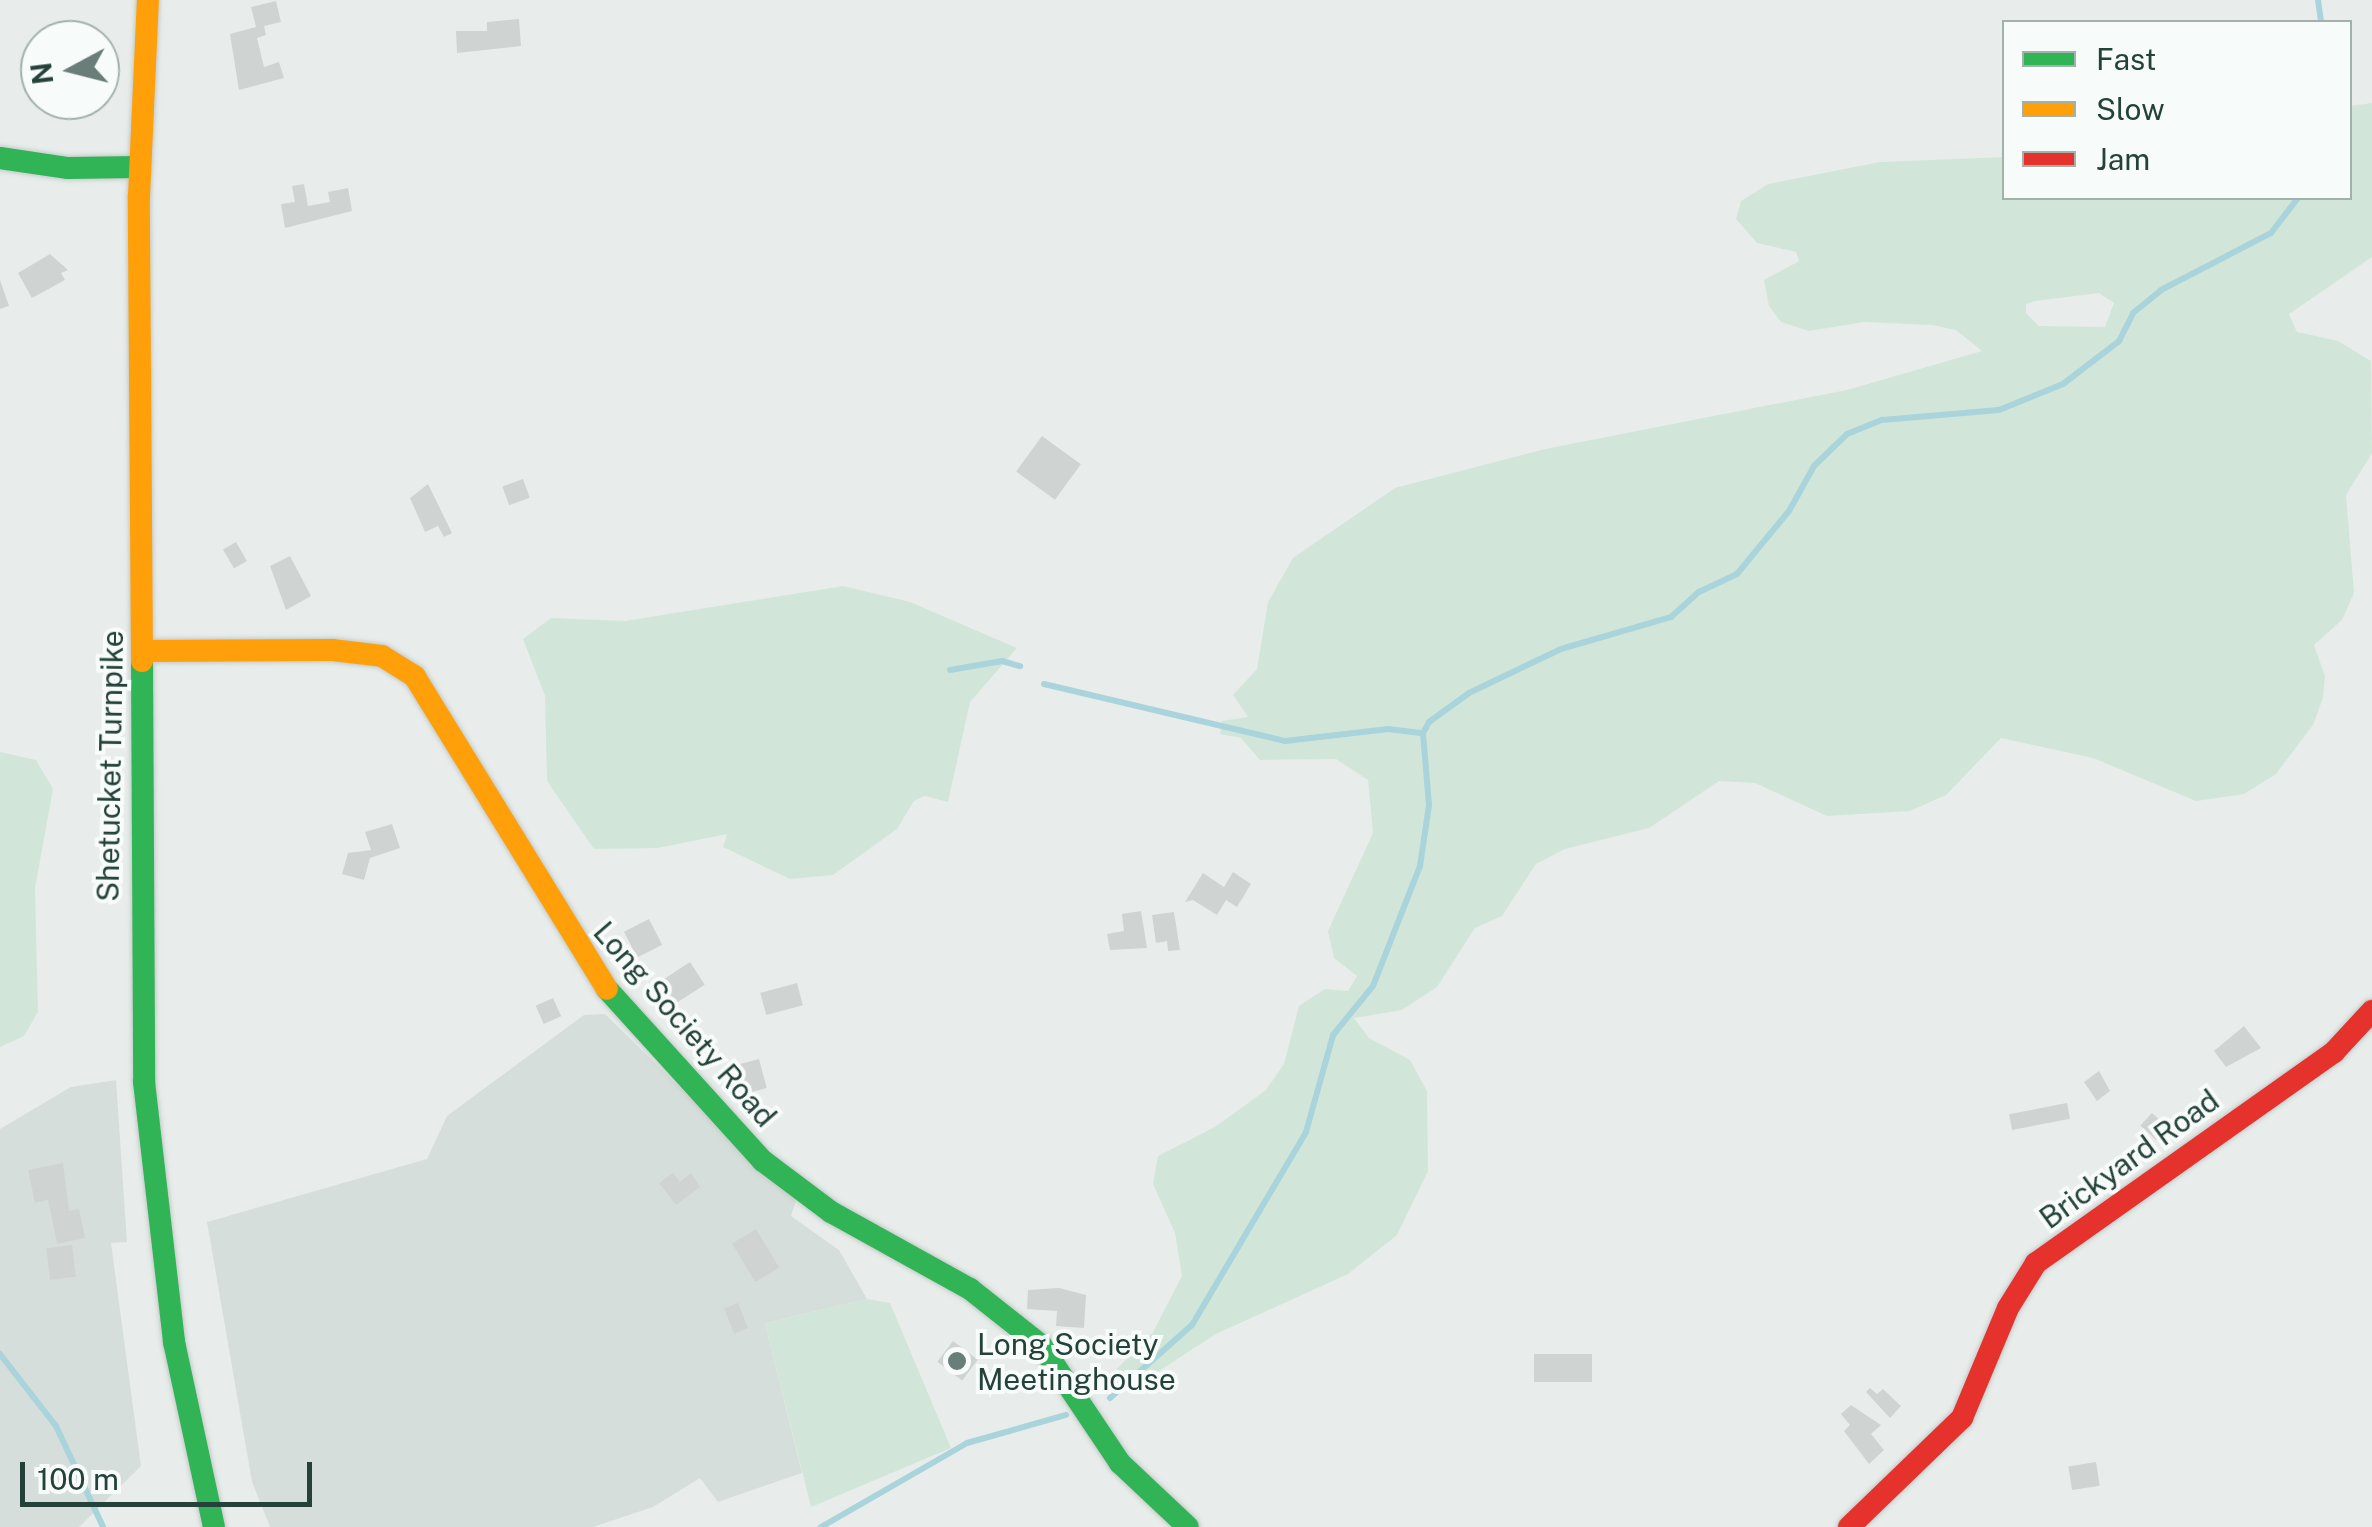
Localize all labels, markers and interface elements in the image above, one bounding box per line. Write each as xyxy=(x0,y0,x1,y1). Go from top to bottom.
north arrow xyxy=(20,20,120,120)
legend xyxy=(2002,20,2352,200)
text: Fast xyxy=(2096,41,2156,77)
text: N xyxy=(24,61,59,86)
text: Slow xyxy=(2096,91,2165,127)
text: Jam xyxy=(2096,141,2150,177)
street label: Shetucket Turnpike xyxy=(90,630,130,902)
street label: Long Society Road xyxy=(586,914,784,1134)
street label: Brickyard Road xyxy=(2032,1082,2226,1236)
place label: Long Society Meetinghouse xyxy=(977,1326,1176,1396)
marker: Long Society Meetinghouse xyxy=(946,1350,968,1372)
scale bar xyxy=(25,1442,318,1504)
text: 100 m xyxy=(37,1461,119,1497)

